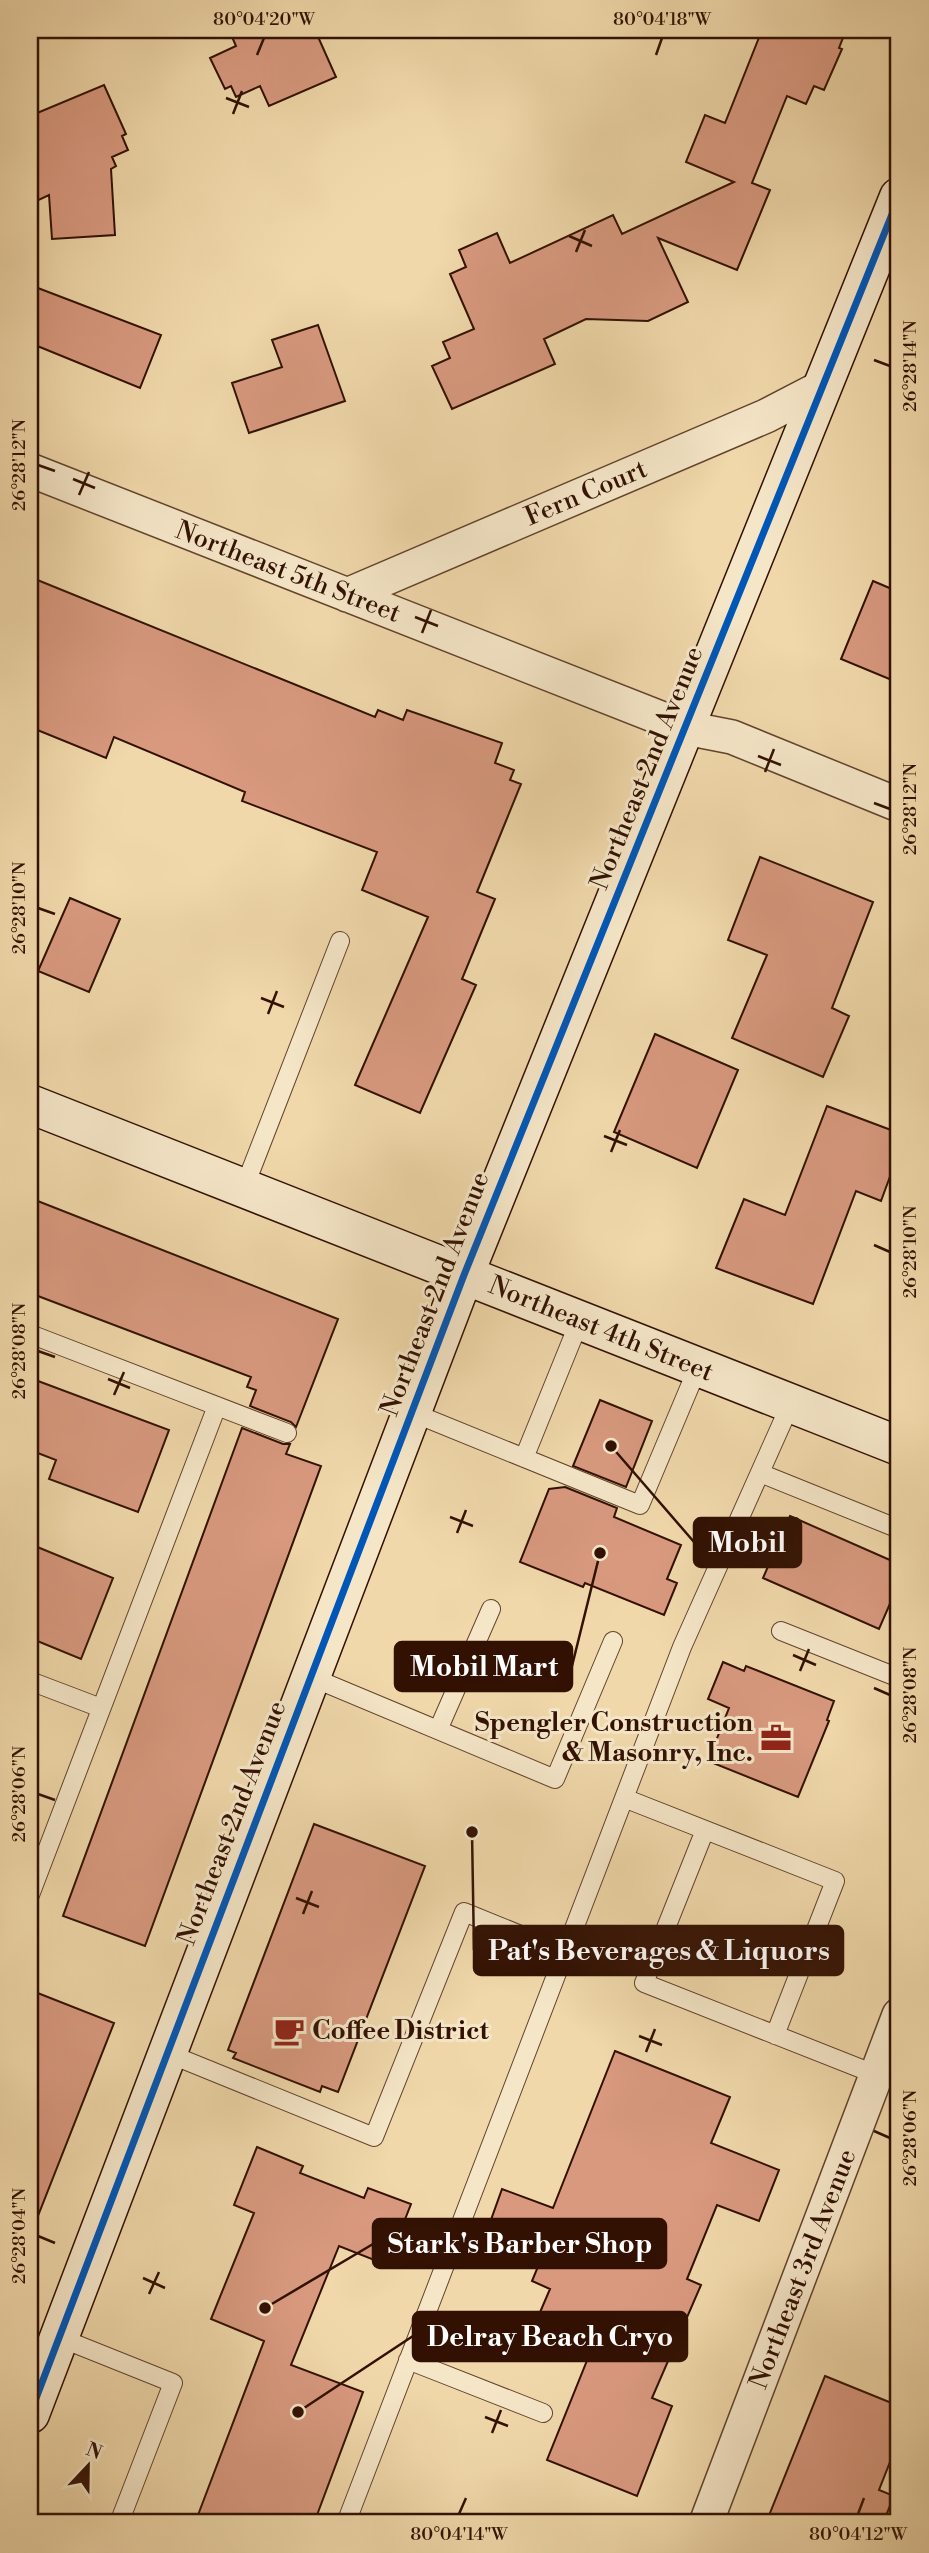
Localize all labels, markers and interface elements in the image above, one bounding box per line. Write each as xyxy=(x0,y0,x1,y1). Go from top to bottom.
text: 80°04'20"W xyxy=(213,8,316,31)
text: 80°04'18"W xyxy=(613,8,712,31)
text: 26°28'14"N xyxy=(899,320,922,412)
text: 26°28'12"N xyxy=(8,418,31,511)
street label: Fern Court xyxy=(520,453,652,533)
street label: Northeast 5th Street xyxy=(171,514,405,630)
street label: Northeast 2nd Avenue xyxy=(584,642,710,894)
text: 26°28'12"N xyxy=(899,762,922,855)
text: 26°28'10"N xyxy=(8,861,31,954)
street label: Northeast 2nd Avenue xyxy=(374,1167,496,1421)
text: 26°28'10"N xyxy=(899,1205,922,1298)
street label: Northeast 4th Street xyxy=(484,1269,718,1389)
text: 26°28'08"N xyxy=(8,1302,31,1399)
callout: Mobil xyxy=(694,1518,801,1567)
text: Mobil xyxy=(708,1526,786,1561)
callout: Mobil Mart xyxy=(395,1642,572,1691)
text: 26°28'08"N xyxy=(899,1646,922,1743)
text: Mobil Mart xyxy=(410,1650,559,1685)
street label: Northeast 2nd Avenue xyxy=(171,1696,293,1950)
place label: Spengler Construction & Masonry, Inc. xyxy=(475,1707,753,1769)
office icon: Spengler Construction & Masonry, Inc. xyxy=(759,1721,793,1755)
text: 26°28'06"N xyxy=(8,1745,31,1842)
callout: Pat's Beverages & Liquors xyxy=(474,1926,843,1975)
text: Pat's Beverages & Liquors xyxy=(488,1934,830,1969)
cafe icon: Coffee District xyxy=(272,2014,306,2048)
place label: Coffee District xyxy=(312,2015,489,2047)
text: 26°28'06"N xyxy=(899,2089,922,2186)
street label: Northeast 3rd Avenue xyxy=(743,2145,863,2393)
text: 26°28'04"N xyxy=(8,2187,31,2284)
callout: Stark's Barber Shop xyxy=(373,2219,666,2268)
text: Stark's Barber Shop xyxy=(388,2227,653,2262)
callout: Delray Beach Cryo xyxy=(413,2312,687,2361)
text: Delray Beach Cryo xyxy=(427,2320,673,2355)
north arrow xyxy=(52,2430,122,2500)
text: N xyxy=(83,2437,105,2465)
text: 80°04'14"W xyxy=(410,2523,508,2546)
text: 80°04'12"W xyxy=(809,2523,908,2546)

